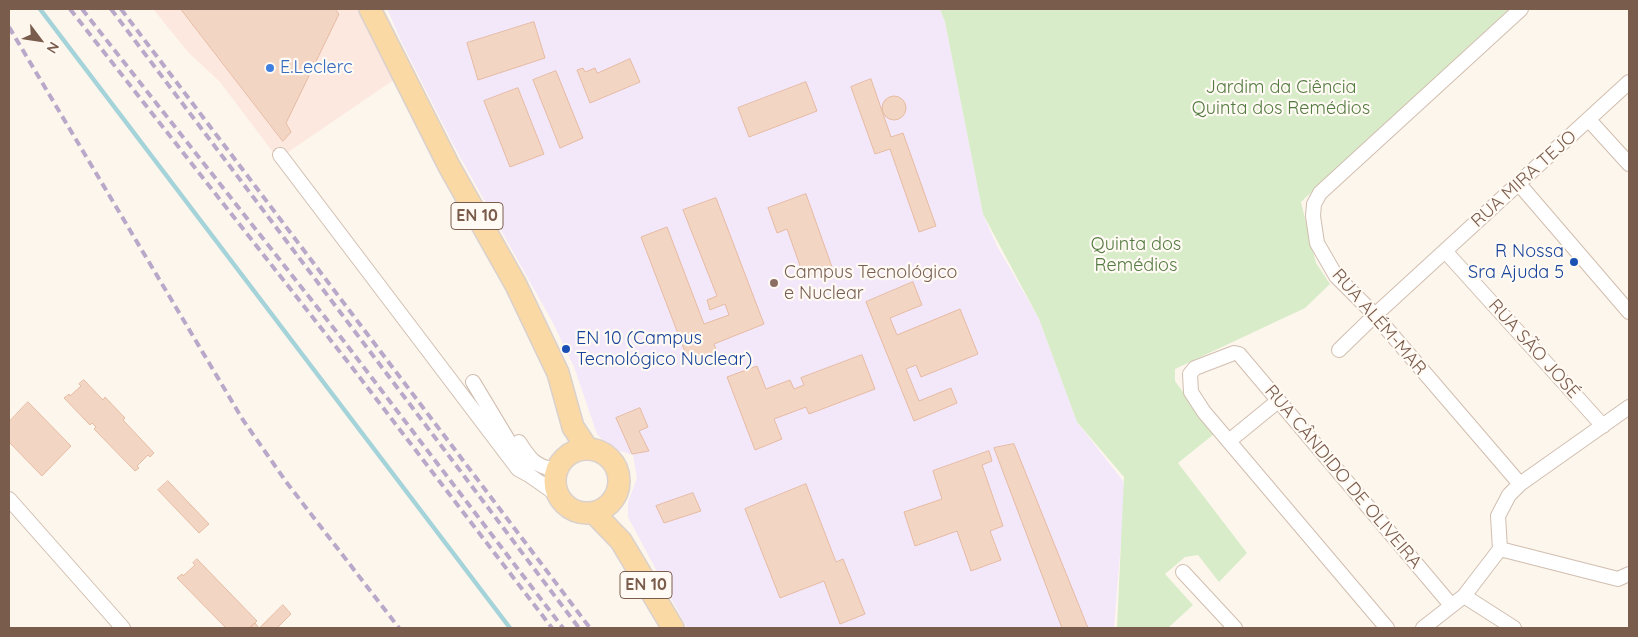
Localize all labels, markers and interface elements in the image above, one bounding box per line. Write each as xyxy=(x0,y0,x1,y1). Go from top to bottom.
north arrow xyxy=(15,15,65,65)
text: N xyxy=(42,39,63,57)
place label: E.Leclerc xyxy=(280,57,353,79)
marker: E.Leclerc xyxy=(264,62,276,74)
park label: Jardim da Ciência Quinta dos Remédios xyxy=(1192,77,1370,120)
street label: RUA MIRA TEJO xyxy=(1467,126,1581,232)
road number: EN 10 xyxy=(451,202,503,230)
park label: Quinta dos Remédios xyxy=(1091,234,1181,276)
place label: R Nossa Sra Ajuda 5 xyxy=(1468,241,1564,284)
marker: R Nossa Sra Ajuda 5 xyxy=(1568,256,1580,268)
place label: Campus Tecnológico e Nuclear xyxy=(784,262,957,304)
street label: RUA ALÉM-MAR xyxy=(1327,265,1431,379)
marker: Campus Tecnológico e Nuclear xyxy=(768,277,780,289)
street label: RUA SÃO JOSÉ xyxy=(1484,295,1584,403)
place label: EN 10 (Campus Tecnológico Nuclear) xyxy=(576,328,752,370)
marker: EN 10 (Campus Tecnológico Nuclear) xyxy=(560,343,572,355)
street label: RUA CÂNDIDO DE OLIVEIRA xyxy=(1260,381,1426,573)
road number: EN 10 xyxy=(620,572,672,598)

